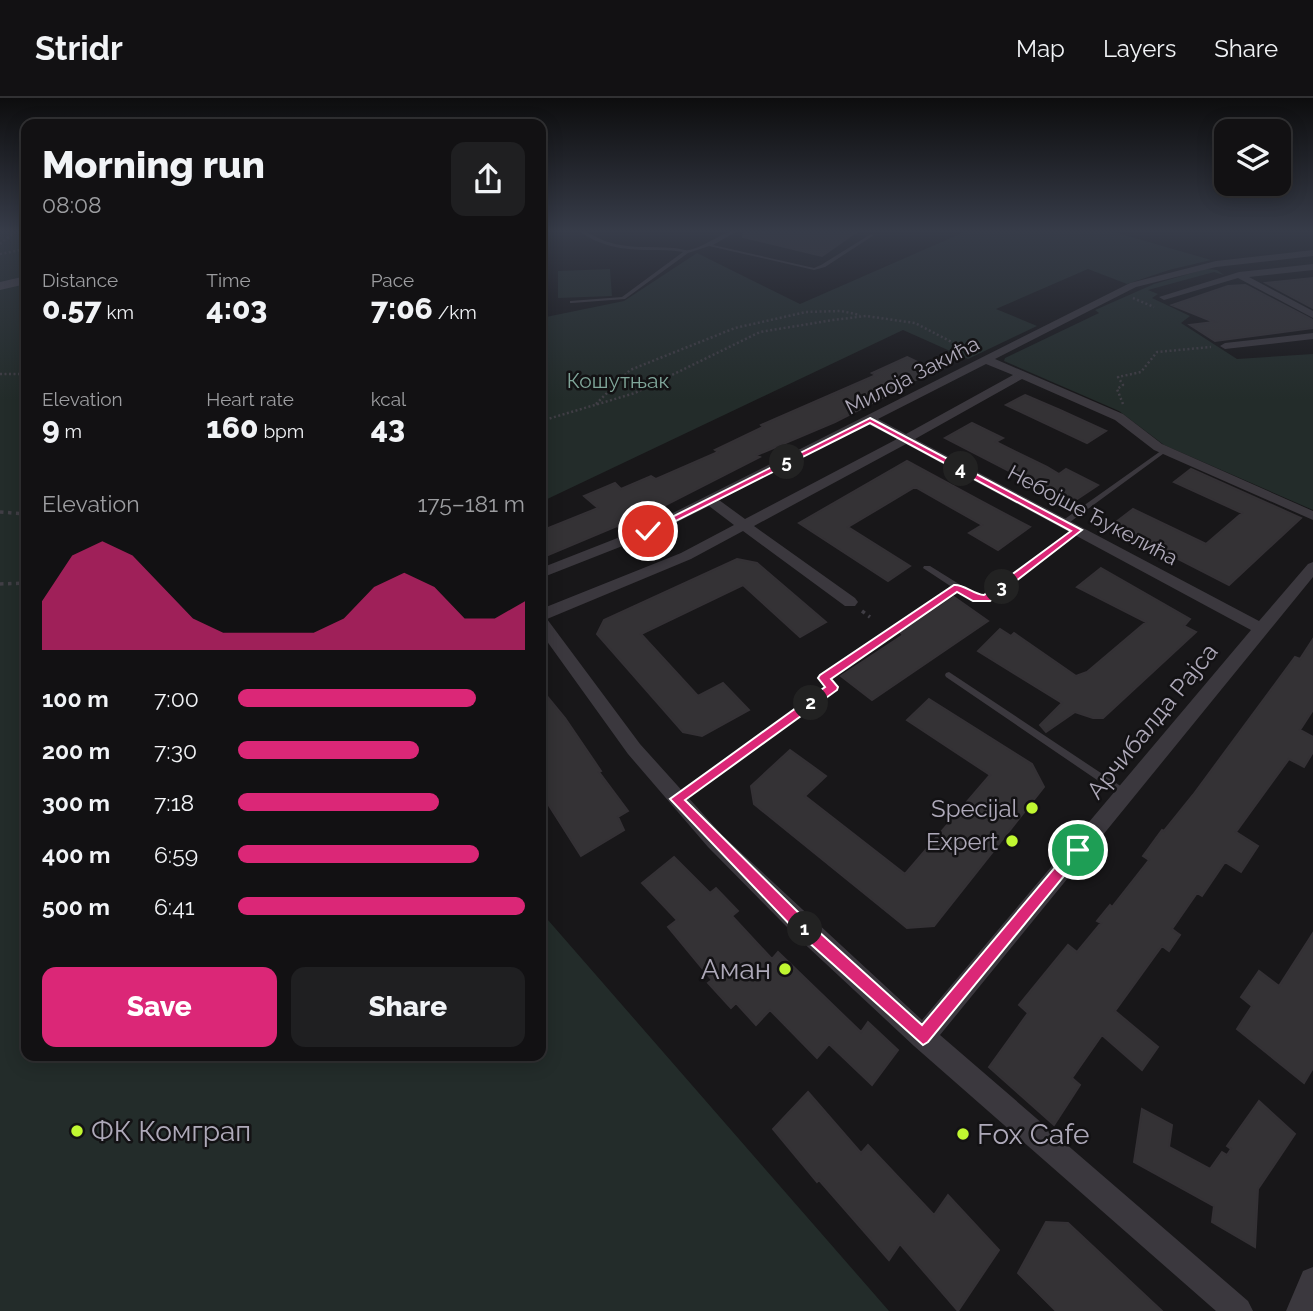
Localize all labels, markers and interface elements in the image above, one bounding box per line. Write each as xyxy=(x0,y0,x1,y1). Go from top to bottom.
text: Stridr xyxy=(35,29,123,68)
text: Map xyxy=(1016,34,1065,63)
text: Layers xyxy=(1103,34,1176,63)
text: Share xyxy=(1214,34,1278,63)
map controls xyxy=(1214,119,1291,196)
button: layers xyxy=(1214,119,1291,196)
text: Morning run xyxy=(42,142,265,187)
button: share xyxy=(451,142,525,216)
text: 08:08 xyxy=(42,191,102,218)
text: Distance xyxy=(42,269,118,291)
text: Time xyxy=(206,269,251,291)
text: Pace xyxy=(371,269,414,291)
text: 0.57 xyxy=(42,291,102,326)
text: 4:03 xyxy=(206,291,267,326)
text: 7:06 xyxy=(371,291,433,326)
text: km xyxy=(102,301,134,323)
text: /km xyxy=(433,301,477,323)
street label: Милоја Закића xyxy=(841,331,983,419)
park label: Кошутњак xyxy=(567,368,669,393)
text: Elevation xyxy=(42,388,123,410)
text: Heart rate xyxy=(206,388,294,410)
text: kcal xyxy=(371,388,406,410)
text: 9 xyxy=(42,410,60,445)
text: 160 xyxy=(206,410,259,445)
text: 43 xyxy=(371,410,405,445)
text: m xyxy=(60,420,82,442)
text: bpm xyxy=(259,420,304,442)
pin: 5 xyxy=(770,444,804,480)
text: 5 xyxy=(781,450,792,472)
pin: 4 xyxy=(944,452,978,486)
text: 4 xyxy=(955,457,966,479)
street label: Небојше Ђукелића xyxy=(1004,460,1182,570)
text: Elevation xyxy=(42,490,140,517)
text: 175–181 m xyxy=(418,490,525,517)
pin xyxy=(618,501,678,561)
icon: check xyxy=(629,512,667,550)
pin: 3 xyxy=(984,570,1020,604)
text: 3 xyxy=(996,575,1007,597)
street label: Арчибалда Рајса xyxy=(1080,637,1224,805)
text: 100 m xyxy=(42,685,109,712)
text: 7:00 xyxy=(154,685,199,712)
pin: 2 xyxy=(794,686,828,720)
text: 2 xyxy=(805,691,816,713)
text: 200 m xyxy=(42,737,110,764)
text: 7:30 xyxy=(154,737,197,764)
text: 300 m xyxy=(42,789,110,816)
text: 7:18 xyxy=(154,789,194,816)
place label: Specijal xyxy=(931,794,1018,823)
marker: Specijal xyxy=(1024,800,1040,816)
pin xyxy=(1048,820,1108,880)
place label: Expert xyxy=(926,827,998,856)
icon: arrive xyxy=(1059,831,1097,869)
marker: Expert xyxy=(1004,833,1020,849)
text: 400 m xyxy=(42,841,110,868)
text: 6:59 xyxy=(154,841,198,868)
text: 500 m xyxy=(42,893,110,920)
text: 6:41 xyxy=(154,893,195,920)
pin: 1 xyxy=(788,912,822,946)
text: 1 xyxy=(800,917,809,939)
place label: Аман xyxy=(701,953,771,986)
marker: Аман xyxy=(777,961,793,977)
button: Save xyxy=(42,967,277,1047)
button: Share xyxy=(291,967,525,1047)
place label: ФК Комграп xyxy=(91,1115,251,1148)
place label: Fox Cafe xyxy=(977,1118,1089,1151)
marker: ФК Комграп xyxy=(69,1123,85,1139)
marker: Fox Cafe xyxy=(955,1126,971,1142)

